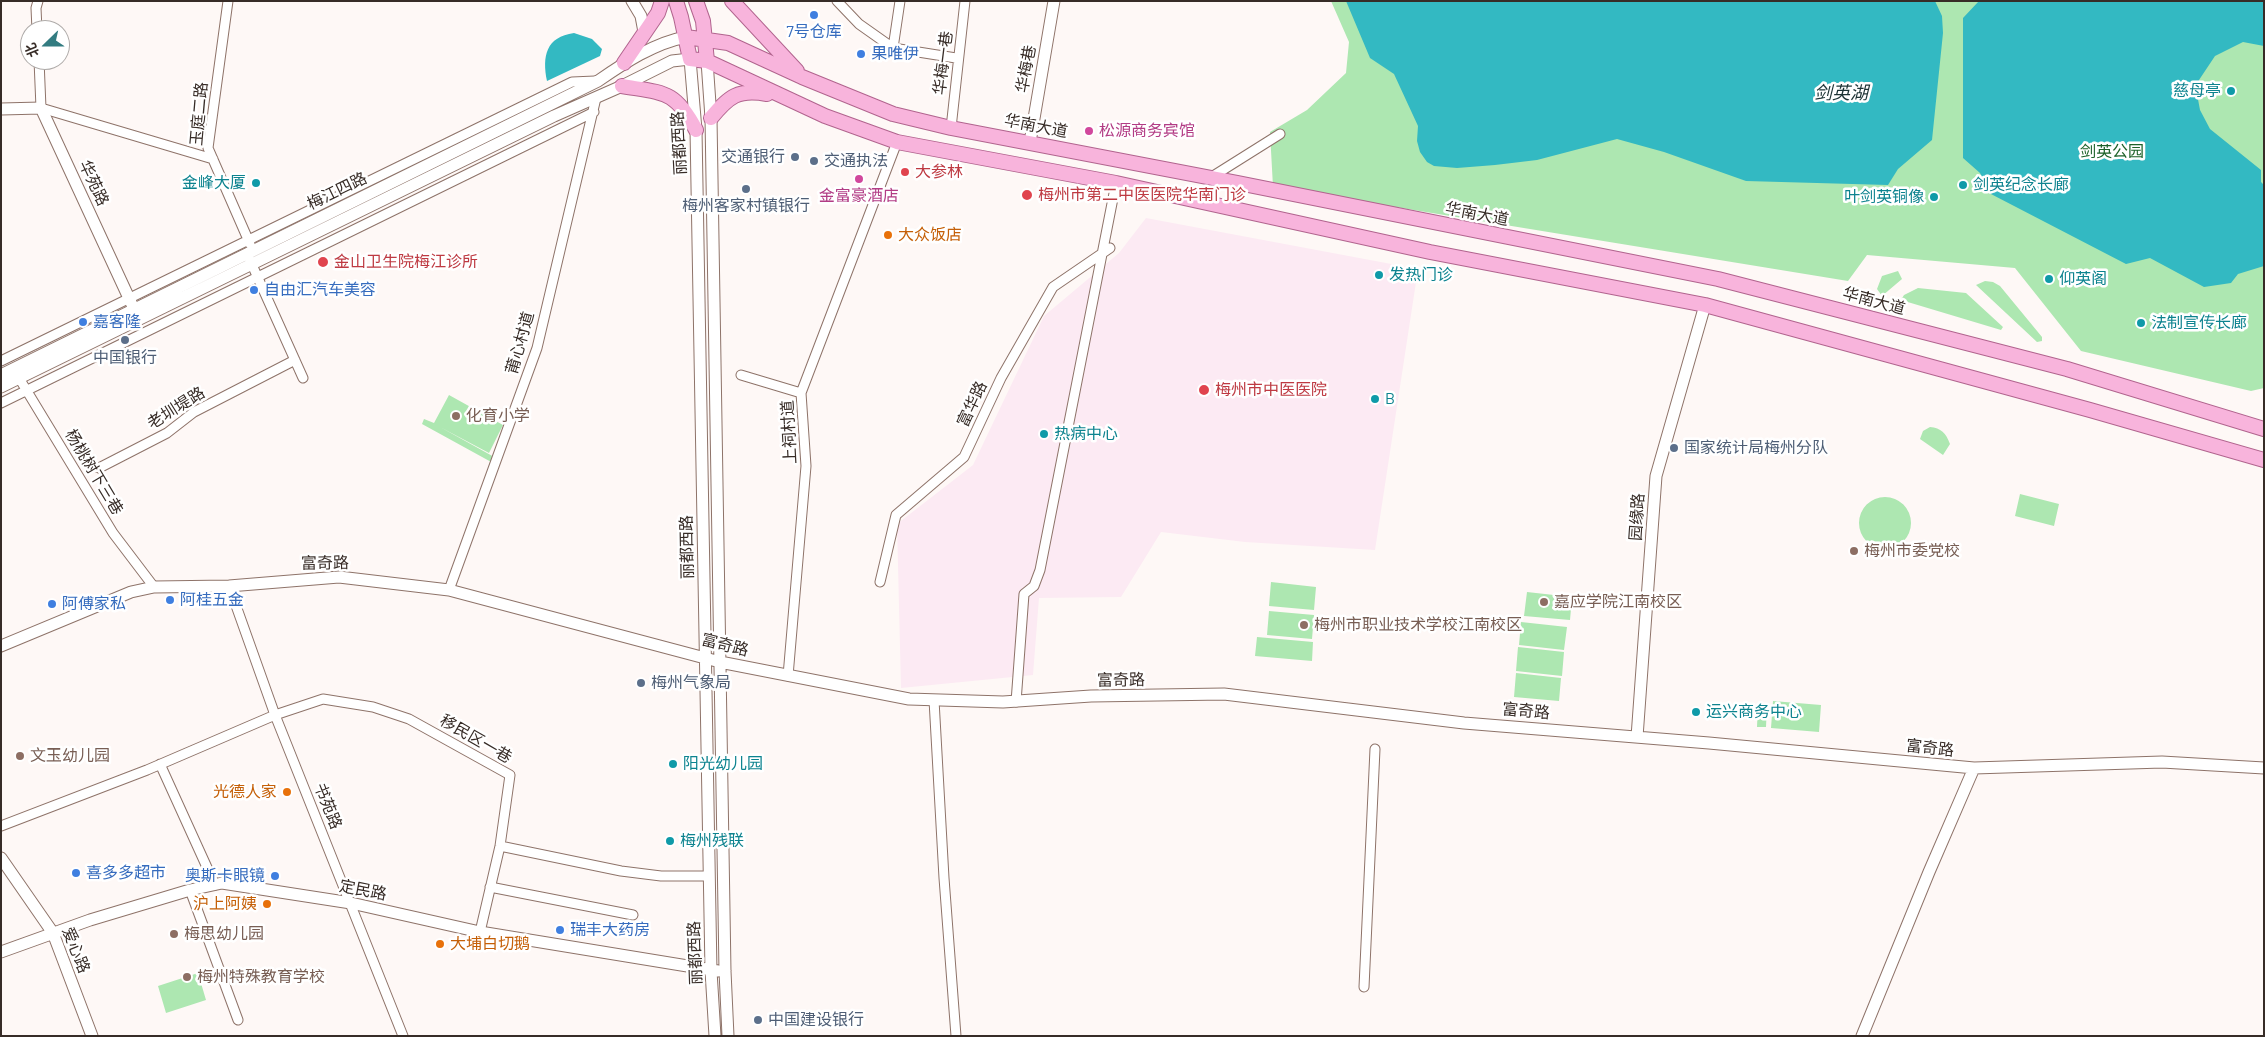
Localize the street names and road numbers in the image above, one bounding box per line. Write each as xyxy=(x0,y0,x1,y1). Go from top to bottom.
street label: 华梅一巷 xyxy=(930,30,956,96)
street label: 华梅巷 xyxy=(1012,44,1040,94)
street label: 玉庭二路 xyxy=(187,81,211,147)
street label: 华南大道 xyxy=(1003,110,1069,142)
street label: 丽都西路 xyxy=(668,111,690,175)
street label: 华苑路 xyxy=(75,157,113,209)
street label: 梅江四路 xyxy=(304,168,370,214)
street label: 华南大道 xyxy=(1444,198,1510,230)
street label: 华南大道 xyxy=(1841,283,1907,319)
street label: 莆心村道 xyxy=(502,310,538,376)
street label: 富华路 xyxy=(953,378,991,430)
street label: 老圳堤路 xyxy=(144,383,208,433)
street label: 上祠村道 xyxy=(778,400,800,464)
street label: 杨桃树下三巷 xyxy=(61,426,127,518)
street label: 园缘路 xyxy=(1626,492,1648,542)
street label: 丽都西路 xyxy=(677,515,697,579)
street label: 富奇路 xyxy=(301,553,349,573)
street label: 富奇路 xyxy=(699,630,751,660)
street label: 富奇路 xyxy=(1097,670,1145,690)
street label: 富奇路 xyxy=(1501,699,1551,723)
street label: 移民区一巷 xyxy=(437,711,515,767)
street label: 富奇路 xyxy=(1905,736,1955,760)
street label: 书苑路 xyxy=(310,780,346,832)
street label: 定民路 xyxy=(338,876,388,904)
street label: 丽都西路 xyxy=(684,921,706,985)
street label: 爱心路 xyxy=(58,924,94,976)

